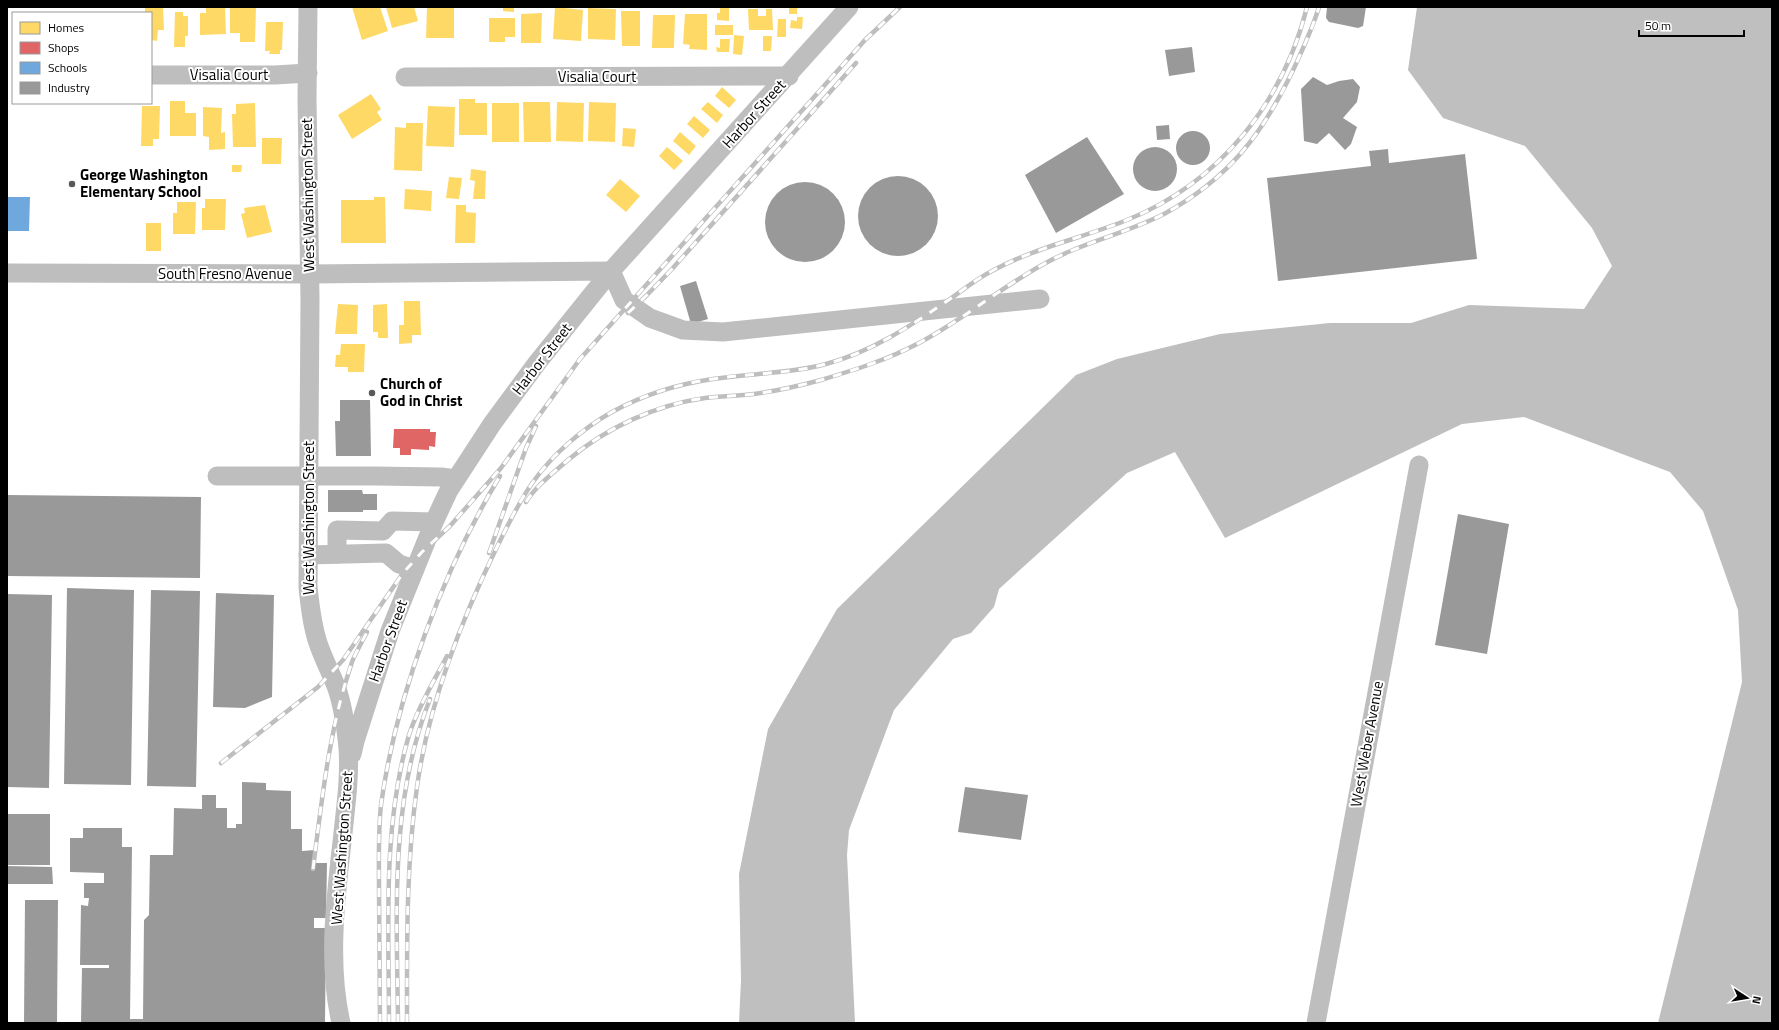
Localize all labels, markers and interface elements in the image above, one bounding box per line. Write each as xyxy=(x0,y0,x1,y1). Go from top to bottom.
legend xyxy=(12,12,152,104)
scale bar xyxy=(1639,12,1744,38)
text: 50 m xyxy=(1645,16,1671,35)
text: Homes xyxy=(48,18,84,37)
text: Shops xyxy=(48,38,80,57)
text: Schools xyxy=(48,58,88,77)
street label: Visalia Court xyxy=(190,63,269,86)
street label: Visalia Court xyxy=(558,65,637,88)
street label: Harbor Street xyxy=(716,74,791,153)
text: Industry xyxy=(48,78,90,97)
street label: West Washington Street xyxy=(295,117,320,272)
place label: George Washington Elementary School xyxy=(80,163,208,203)
marker: George Washington Elementary School xyxy=(67,179,77,189)
street label: South Fresno Avenue xyxy=(158,262,292,285)
street label: Harbor Street xyxy=(506,317,578,400)
place label: Church of God in Christ xyxy=(380,372,463,412)
marker: Church of God in Christ xyxy=(367,388,377,398)
street label: West Washington Street xyxy=(297,440,320,595)
street label: Harbor Street xyxy=(362,596,413,685)
street label: West Weber Avenue xyxy=(1344,679,1389,809)
street label: West Washington Street xyxy=(325,770,358,926)
north arrow xyxy=(1727,978,1767,1018)
text: N xyxy=(1748,995,1765,1005)

